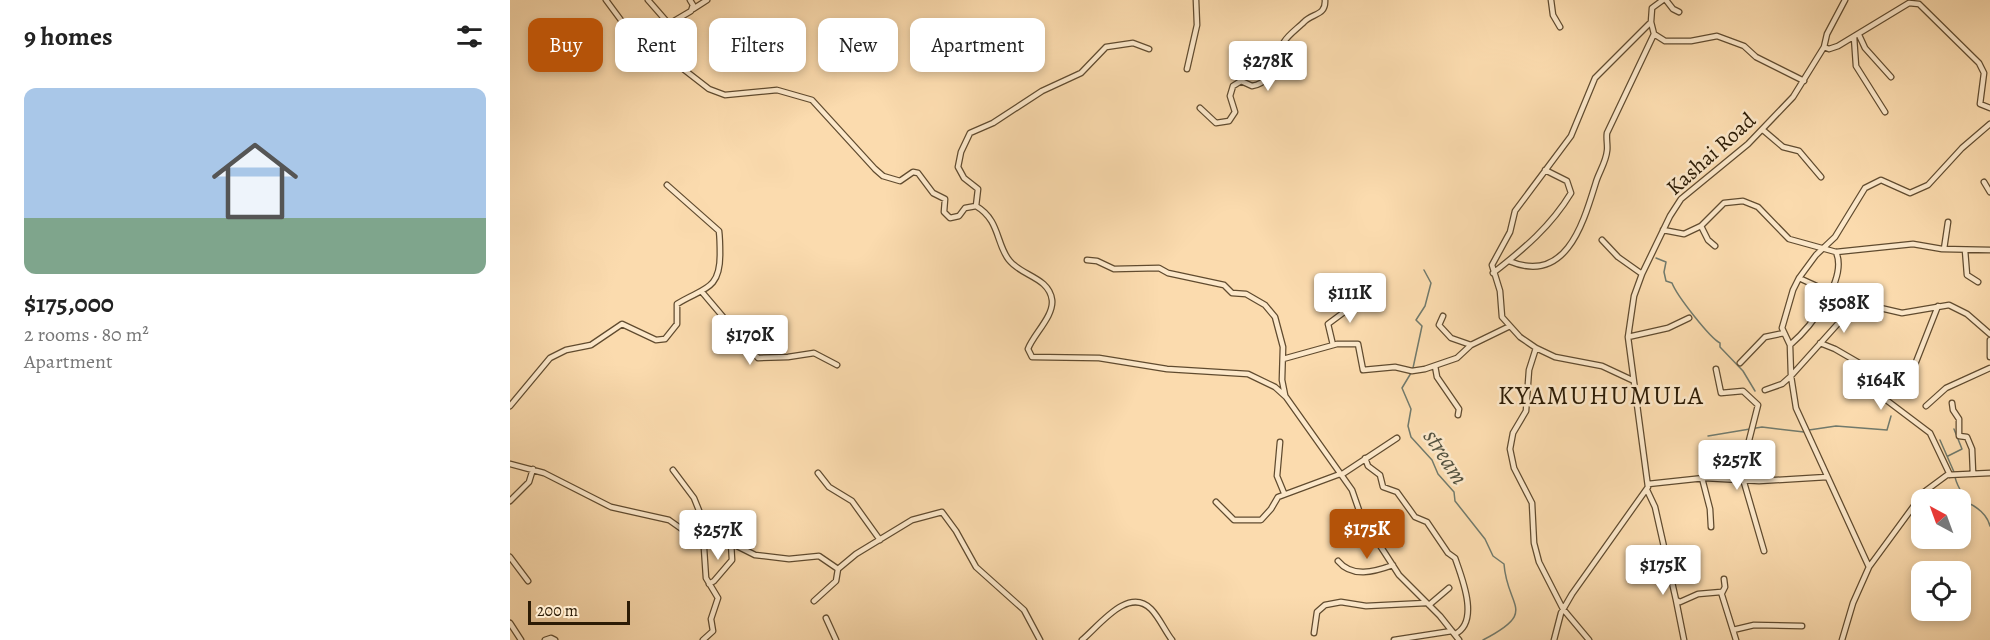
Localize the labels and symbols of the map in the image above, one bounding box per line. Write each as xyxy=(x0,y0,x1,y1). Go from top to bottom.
pin: $278K xyxy=(1226,41,1310,92)
street label: Kashai Road xyxy=(1660,106,1762,202)
pin: $111K xyxy=(1308,273,1392,324)
pin: $508K xyxy=(1802,283,1886,334)
pin: $170K xyxy=(708,315,792,366)
pin: $164K xyxy=(1839,360,1923,411)
district label: KYAMUHUMULA xyxy=(1498,378,1704,413)
water label: stream xyxy=(1416,423,1476,491)
pin: $257K xyxy=(1695,440,1779,491)
north arrow xyxy=(1911,489,1971,549)
pin: $175K xyxy=(1325,509,1409,560)
pin: $257K xyxy=(676,510,760,561)
pin: $175K xyxy=(1621,545,1705,596)
scale bar xyxy=(528,598,630,626)

